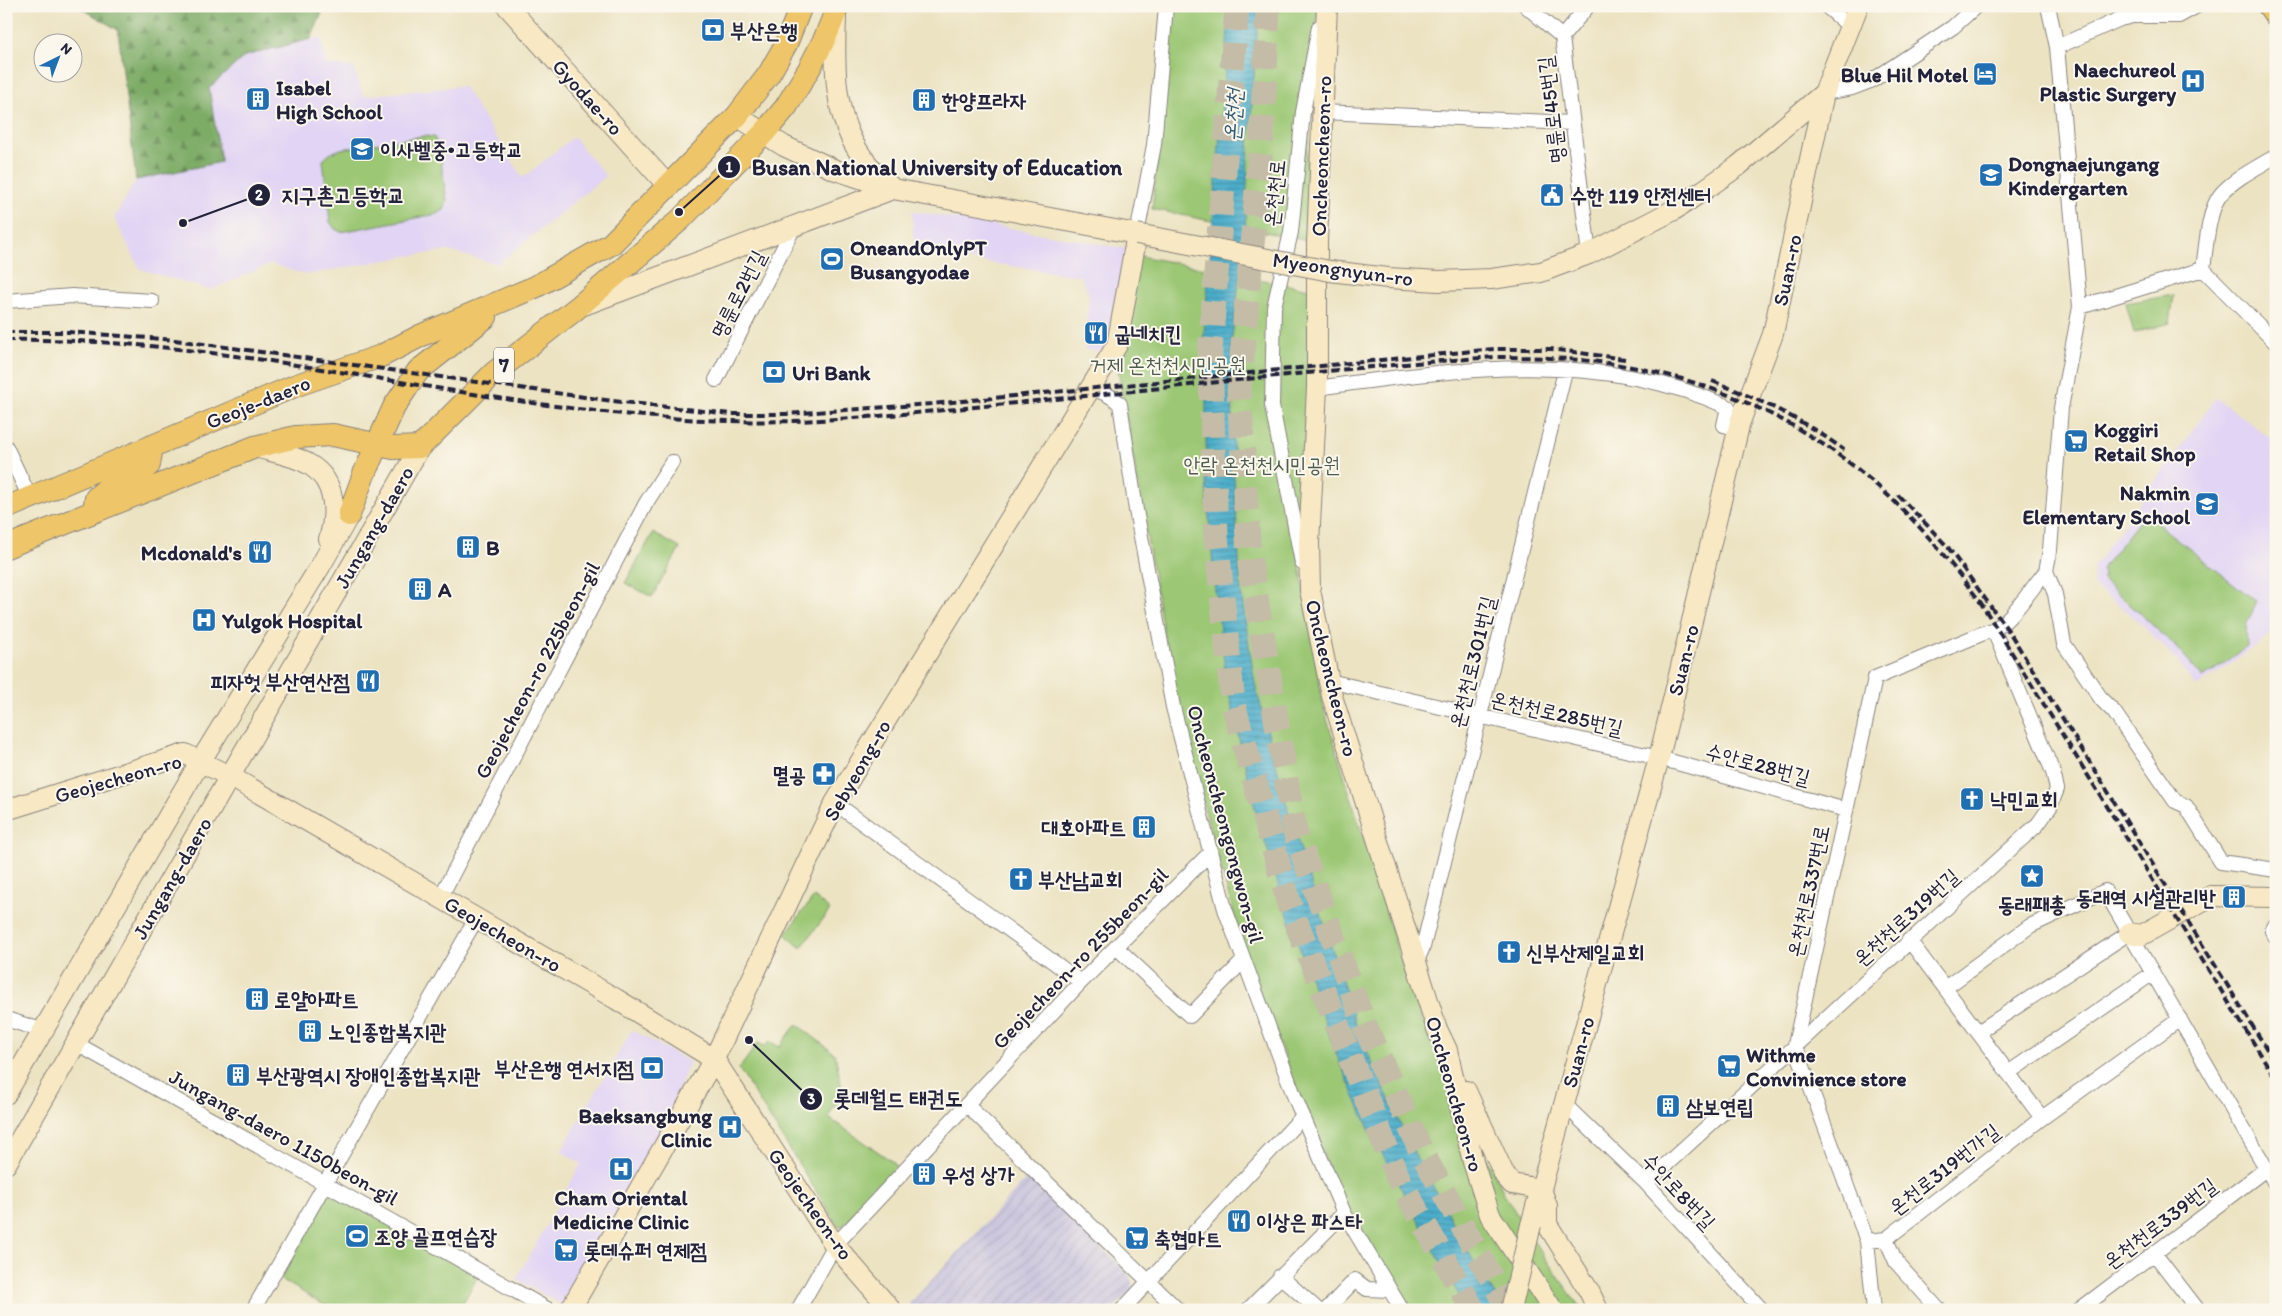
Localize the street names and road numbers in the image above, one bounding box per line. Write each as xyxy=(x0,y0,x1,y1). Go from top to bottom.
street label: Gyodae-ro xyxy=(547,54,629,140)
street label: 명륜로45번길 xyxy=(1532,55,1570,165)
street label: Oncheoncheon-ro xyxy=(1306,75,1336,237)
street label: 온천천로 xyxy=(1258,158,1290,228)
street label: Suan-ro xyxy=(1767,232,1807,308)
street label: 명륜로2번길 xyxy=(705,246,771,342)
street label: Myeongnyun-ro xyxy=(1271,247,1415,291)
road number: 7 xyxy=(494,348,514,382)
street label: Geoje-daero xyxy=(202,370,314,434)
street label: Jungang-daero xyxy=(329,461,419,593)
street label: Geojecheon-ro 225beon-gil xyxy=(469,557,605,783)
street label: 온천천로301번길 xyxy=(1443,593,1501,731)
street label: Oncheoncheon-ro xyxy=(1300,597,1364,759)
street label: Suan-ro xyxy=(1662,622,1704,698)
street label: 온천천로285번길 xyxy=(1488,686,1626,740)
street label: Oncheoncheongongwon-gil xyxy=(1182,702,1270,946)
street label: Sebyeong-ro xyxy=(818,715,896,825)
street label: 수안로28번길 xyxy=(1703,738,1813,790)
street label: Geojecheon-ro xyxy=(52,748,184,808)
street label: Jungang-daero xyxy=(127,812,217,944)
street label: 온천천로337번로 xyxy=(1782,823,1834,959)
street label: Geojecheon-ro 255beon-gil xyxy=(987,862,1173,1054)
street label: 온천천로319번길 xyxy=(1848,863,1964,971)
street label: Geojecheon-ro xyxy=(440,890,566,978)
street label: Oncheoncheon-ro xyxy=(1421,1013,1489,1175)
street label: Suan-ro xyxy=(1557,1014,1599,1090)
street label: Jungang-daero 1150beon-gil xyxy=(165,1063,403,1211)
street label: 온천로319번가길 xyxy=(1884,1118,2004,1220)
street label: Geojecheon-ro xyxy=(763,1143,859,1265)
street label: 수안로8번길 xyxy=(1637,1147,1721,1235)
street label: 온천천로339번길 xyxy=(2098,1172,2222,1274)

